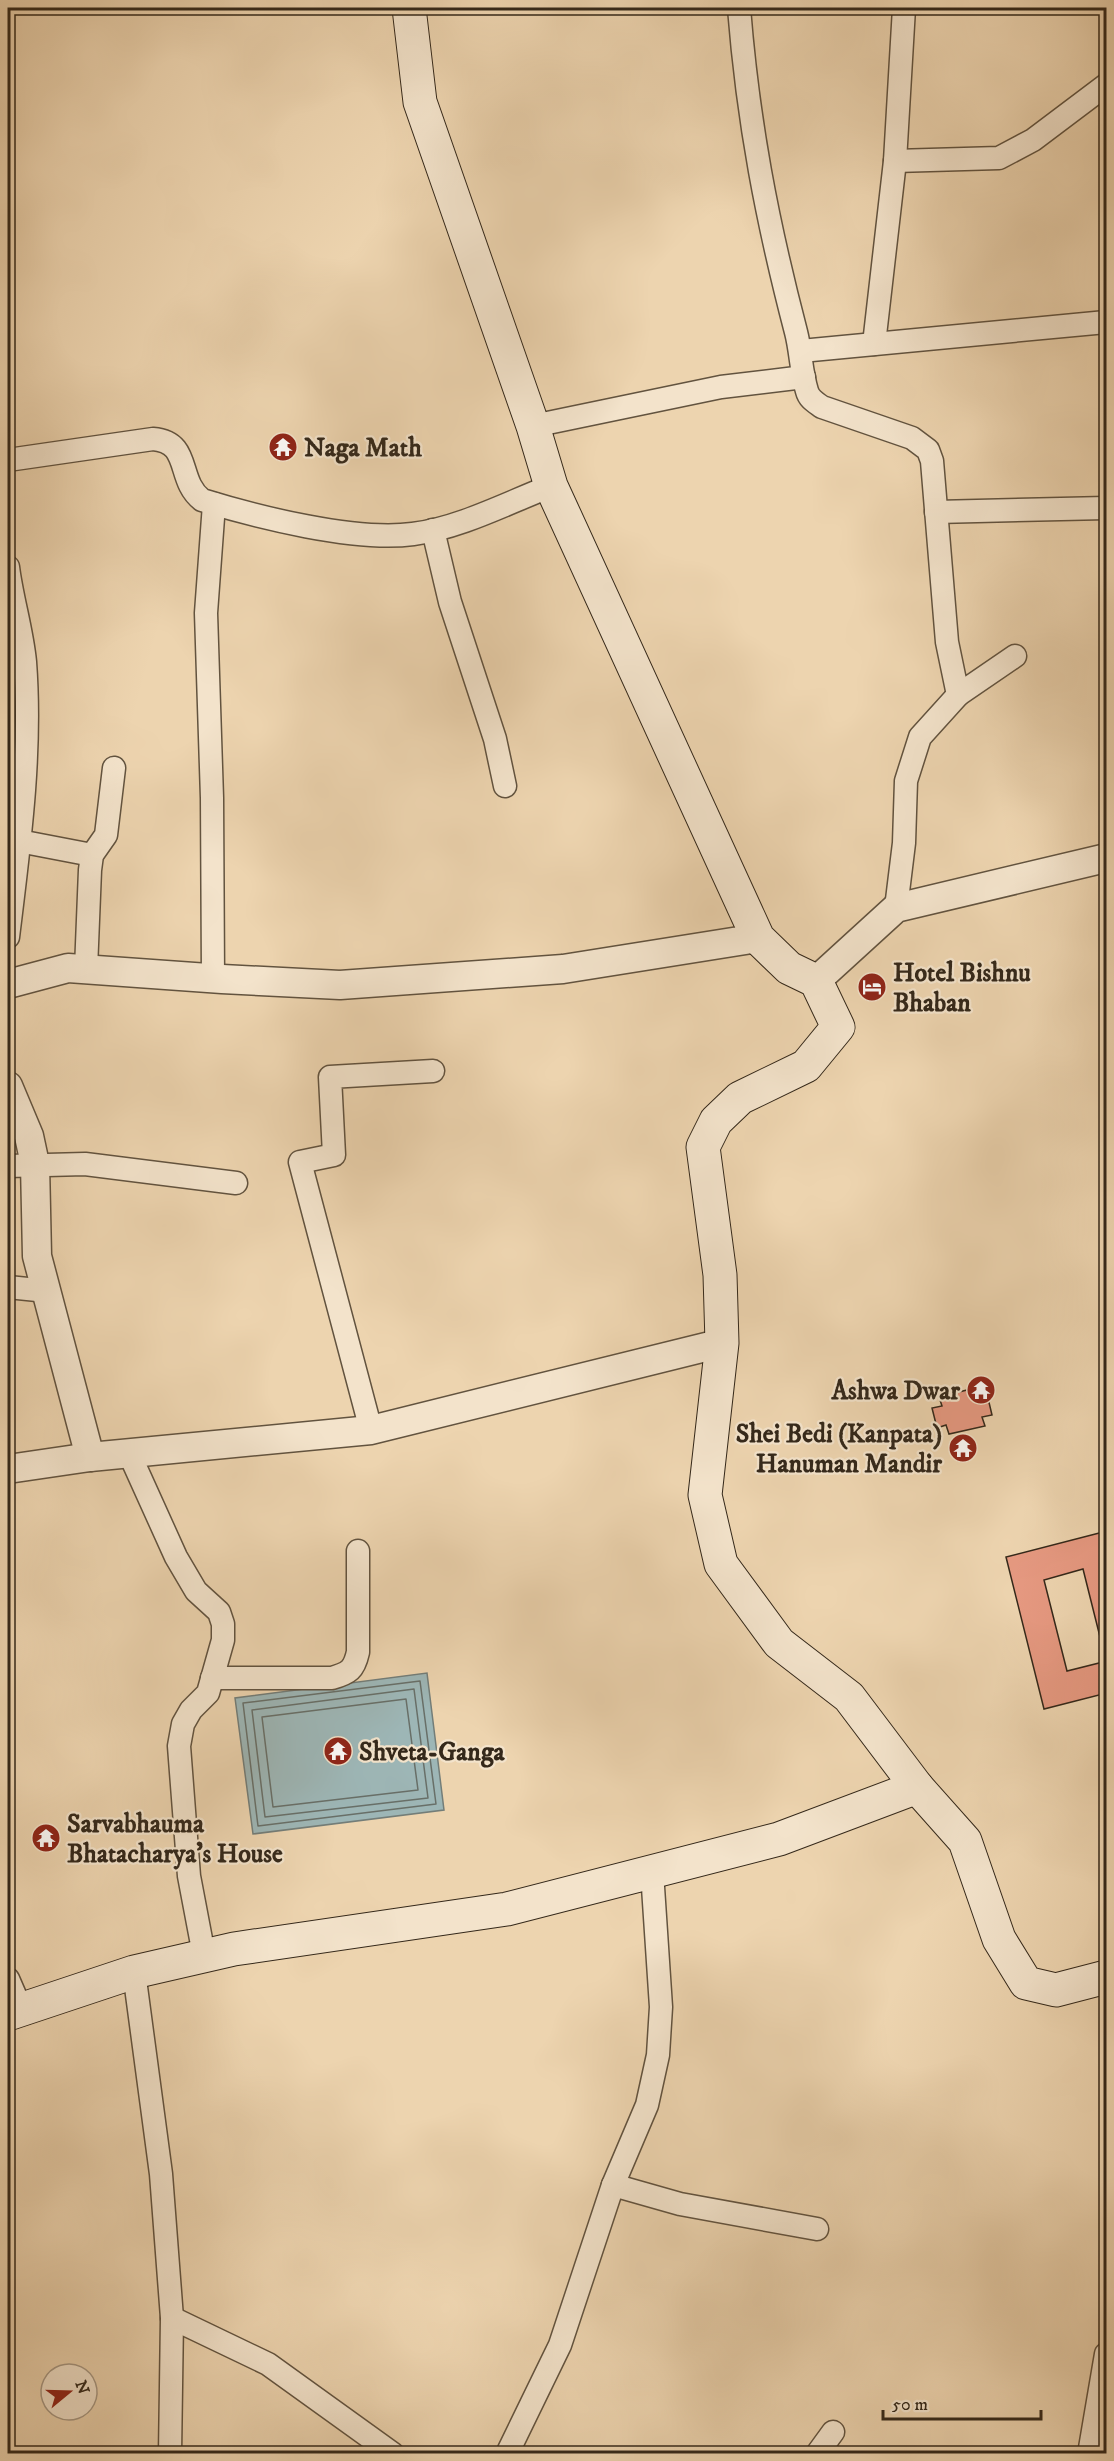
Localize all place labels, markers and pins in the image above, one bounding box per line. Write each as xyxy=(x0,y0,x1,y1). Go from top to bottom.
temple icon: Naga Math xyxy=(267,431,299,463)
place label: Naga Math xyxy=(304,432,422,465)
place label: Hotel Bishnu Bhaban xyxy=(893,957,1031,1020)
hotel icon: Hotel Bishnu Bhaban xyxy=(856,971,888,1003)
temple icon: Ashwa Dwar xyxy=(965,1374,997,1406)
place label: Ashwa Dwar xyxy=(830,1375,960,1408)
place label: Shei Bedi (Kanpata) Hanuman Mandir xyxy=(736,1418,942,1481)
temple icon: Shei Bedi (Kanpata) Hanuman Mandir xyxy=(947,1432,979,1464)
temple icon: Shveta-Ganga xyxy=(322,1735,354,1767)
place label: Shveta-Ganga xyxy=(359,1736,506,1769)
place label: Sarvabhauma Bhatacharya's House xyxy=(67,1808,283,1871)
temple icon: Sarvabhauma Bhatacharya's House xyxy=(30,1822,62,1854)

